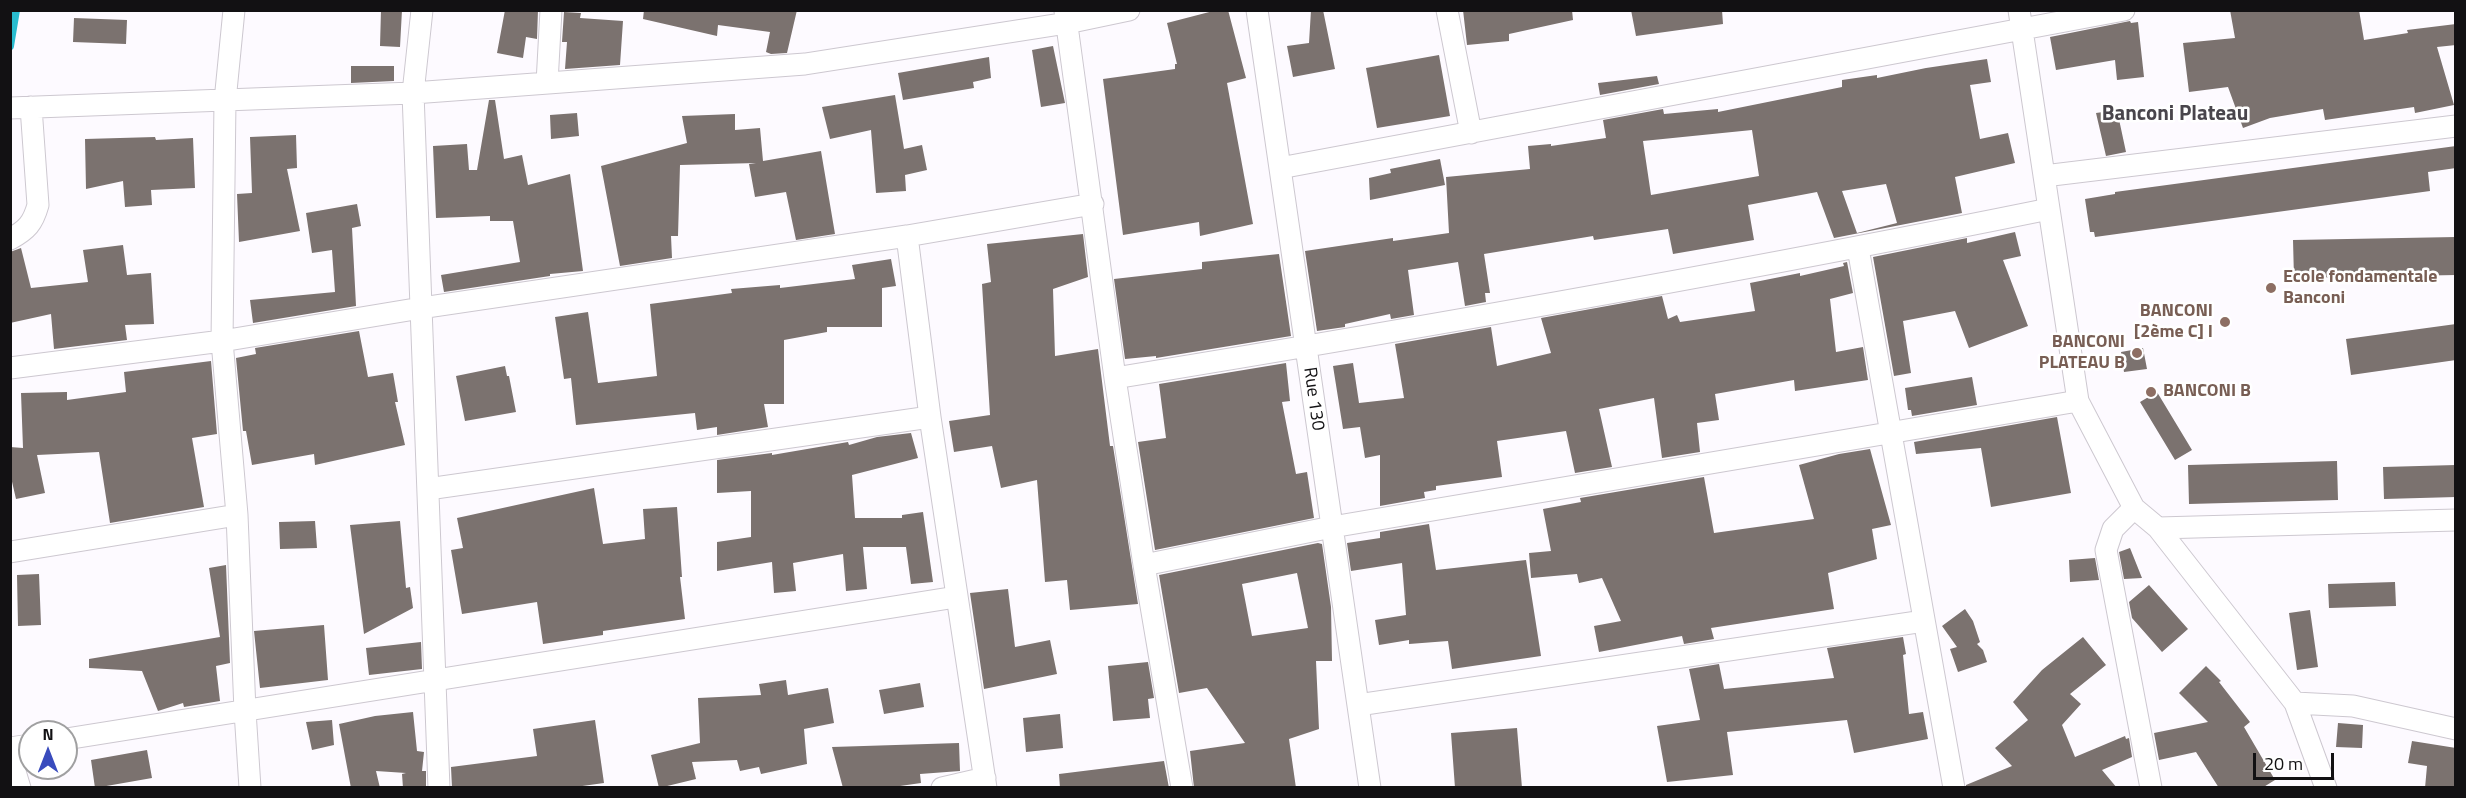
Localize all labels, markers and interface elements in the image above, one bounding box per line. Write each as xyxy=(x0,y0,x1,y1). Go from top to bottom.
district label: Banconi Plateau xyxy=(2102,102,2248,128)
place label: Ecole fondamentale Banconi xyxy=(2283,267,2437,310)
marker: Ecole fondamentale Banconi xyxy=(2264,281,2278,295)
place label: BANCONI [2ème C] I xyxy=(2134,301,2213,344)
marker: BANCONI [2ème C] I xyxy=(2218,315,2232,329)
place label: BANCONI PLATEAU B xyxy=(2039,332,2125,374)
marker: BANCONI PLATEAU B xyxy=(2130,346,2144,360)
street label: Rue 130 xyxy=(1298,366,1328,432)
place label: BANCONI B xyxy=(2163,381,2251,403)
marker: BANCONI B xyxy=(2144,385,2158,399)
north arrow xyxy=(18,720,78,780)
text: N xyxy=(42,722,54,746)
scale bar xyxy=(2256,741,2337,779)
text: 20 m xyxy=(2264,750,2303,777)

